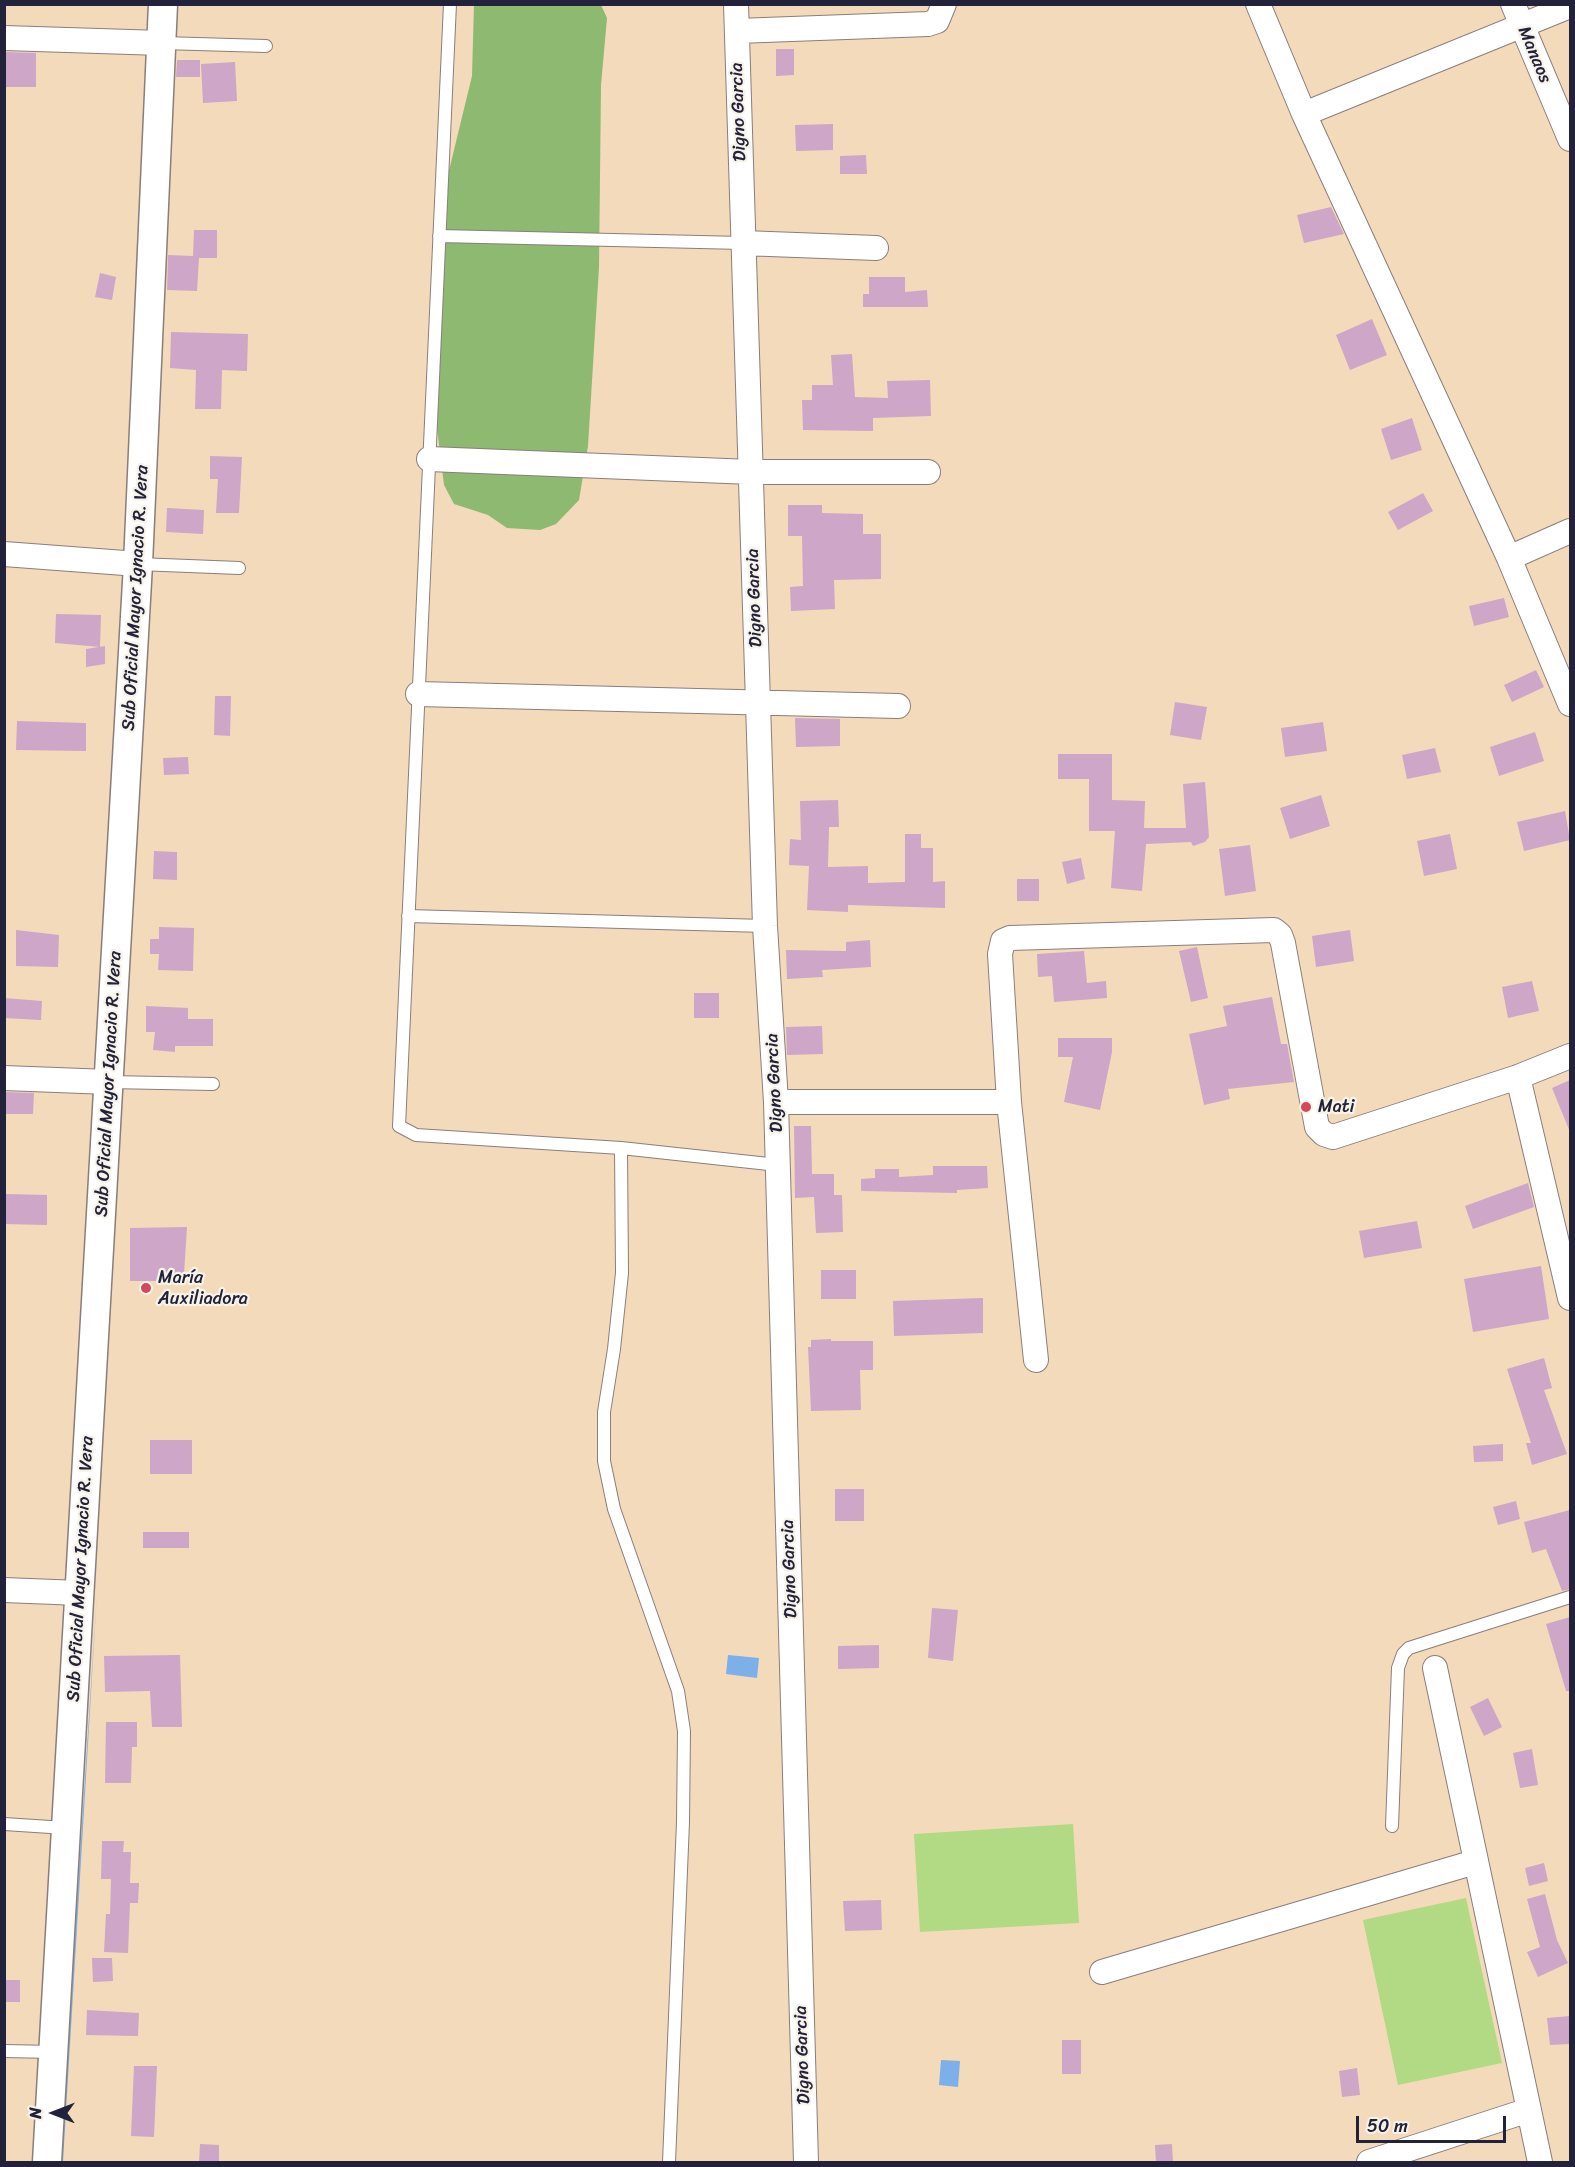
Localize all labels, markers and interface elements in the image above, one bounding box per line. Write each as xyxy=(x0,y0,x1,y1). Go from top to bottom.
street label: Manaos xyxy=(1512,23,1556,87)
street label: Digno Garcia xyxy=(726,62,752,162)
street label: Sub Oficial Mayor Ignacio R. Vera xyxy=(118,465,154,731)
street label: Digno Garcia xyxy=(742,548,768,648)
street label: Sub Oficial Mayor Ignacio R. Vera xyxy=(91,951,127,1217)
street label: Digno Garcia xyxy=(762,1033,788,1133)
place label: Mati xyxy=(1318,1096,1355,1118)
marker: Mati xyxy=(1299,1100,1313,1114)
place label: María Auxiliadora xyxy=(158,1267,248,1310)
marker: María Auxiliadora xyxy=(139,1281,153,1295)
street label: Sub Oficial Mayor Ignacio R. Vera xyxy=(63,1436,99,1702)
street label: Digno Garcia xyxy=(777,1519,803,1619)
street label: Digno Garcia xyxy=(790,2005,816,2105)
north arrow xyxy=(24,2083,84,2143)
scale bar xyxy=(1359,2104,1509,2142)
text: N xyxy=(21,2107,50,2119)
text: 50 m xyxy=(1367,2110,1408,2142)

